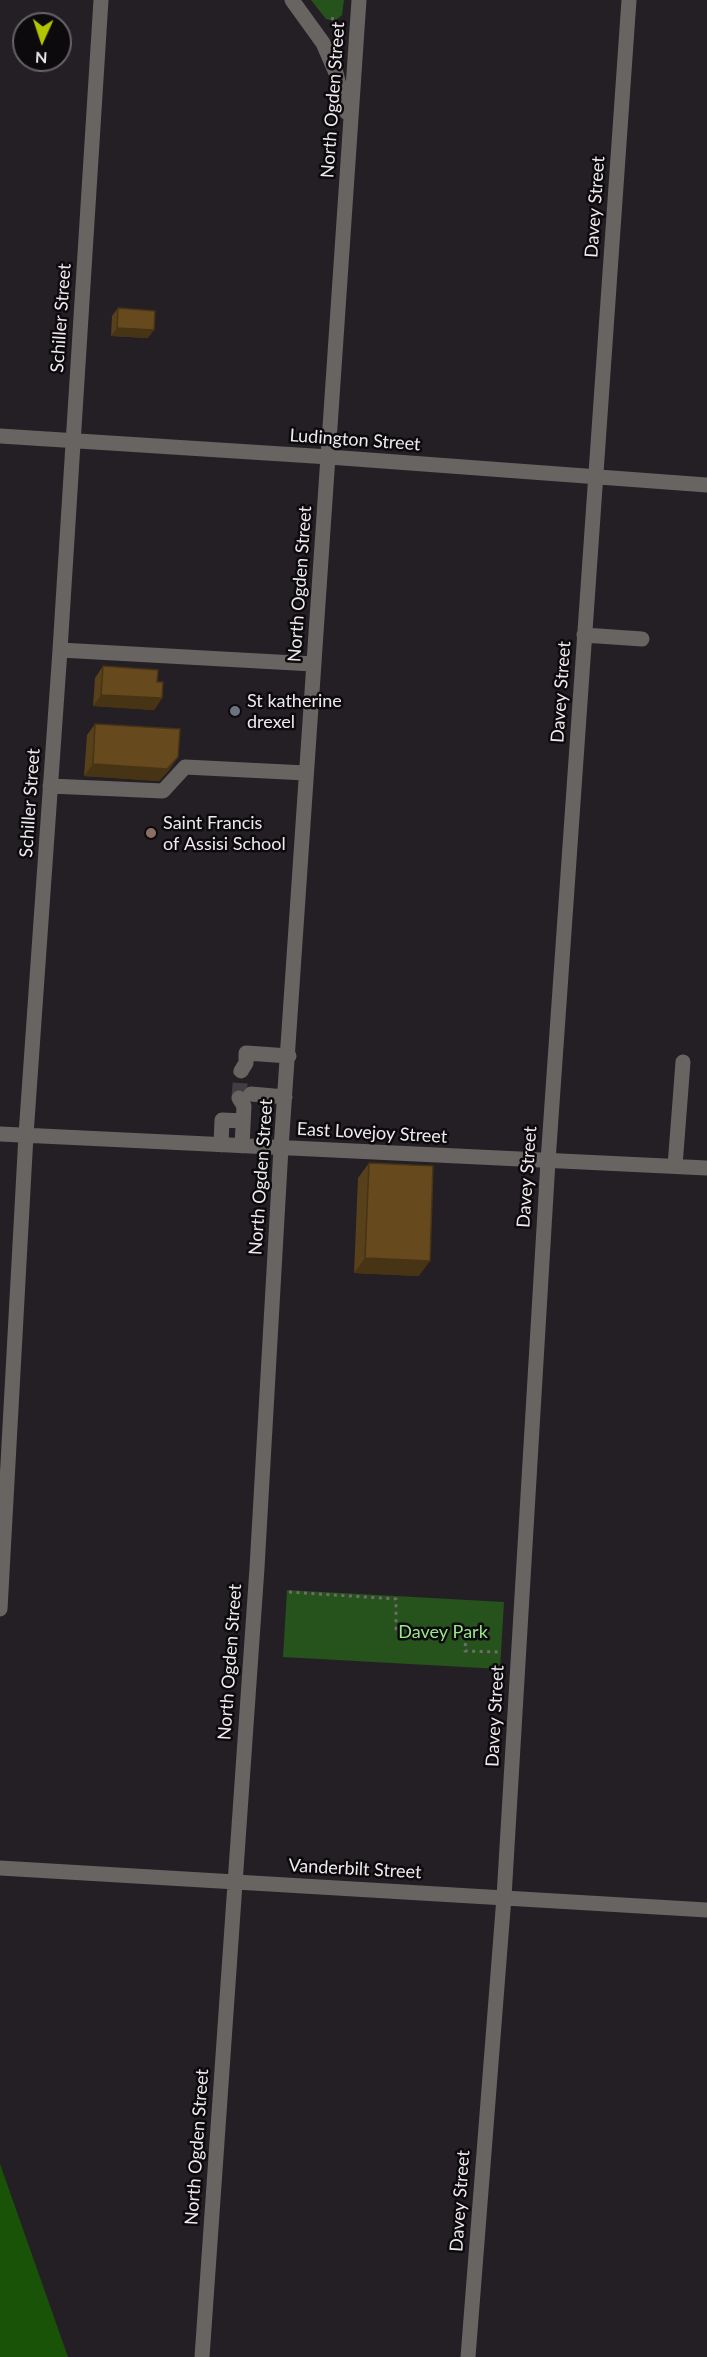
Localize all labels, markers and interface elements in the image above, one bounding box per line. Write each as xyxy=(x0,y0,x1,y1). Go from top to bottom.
north arrow xyxy=(12,12,72,72)
street label: North Ogden Street xyxy=(317,21,349,179)
text: N xyxy=(34,49,48,68)
street label: Davey Street xyxy=(581,155,609,259)
street label: Schiller Street xyxy=(46,263,76,373)
street label: Ludington Street xyxy=(289,425,421,455)
street label: North Ogden Street xyxy=(284,505,316,663)
street label: Davey Street xyxy=(547,640,575,744)
place label: St katherine drexel xyxy=(247,690,342,732)
marker: St katherine drexel xyxy=(228,704,242,718)
street label: Schiller Street xyxy=(15,748,45,858)
place label: Saint Francis of Assisi School xyxy=(163,812,286,854)
marker: Saint Francis of Assisi School xyxy=(144,826,158,840)
street label: North Ogden Street xyxy=(245,1098,277,1256)
street label: East Lovejoy Street xyxy=(296,1118,448,1148)
street label: Davey Street xyxy=(513,1125,541,1229)
street label: North Ogden Street xyxy=(214,1583,246,1741)
park label: Davey Park xyxy=(398,1621,488,1643)
street label: Davey Street xyxy=(482,1665,508,1767)
street label: Vanderbilt Street xyxy=(288,1855,422,1883)
street label: North Ogden Street xyxy=(181,2068,213,2226)
street label: Davey Street xyxy=(446,2149,474,2253)

